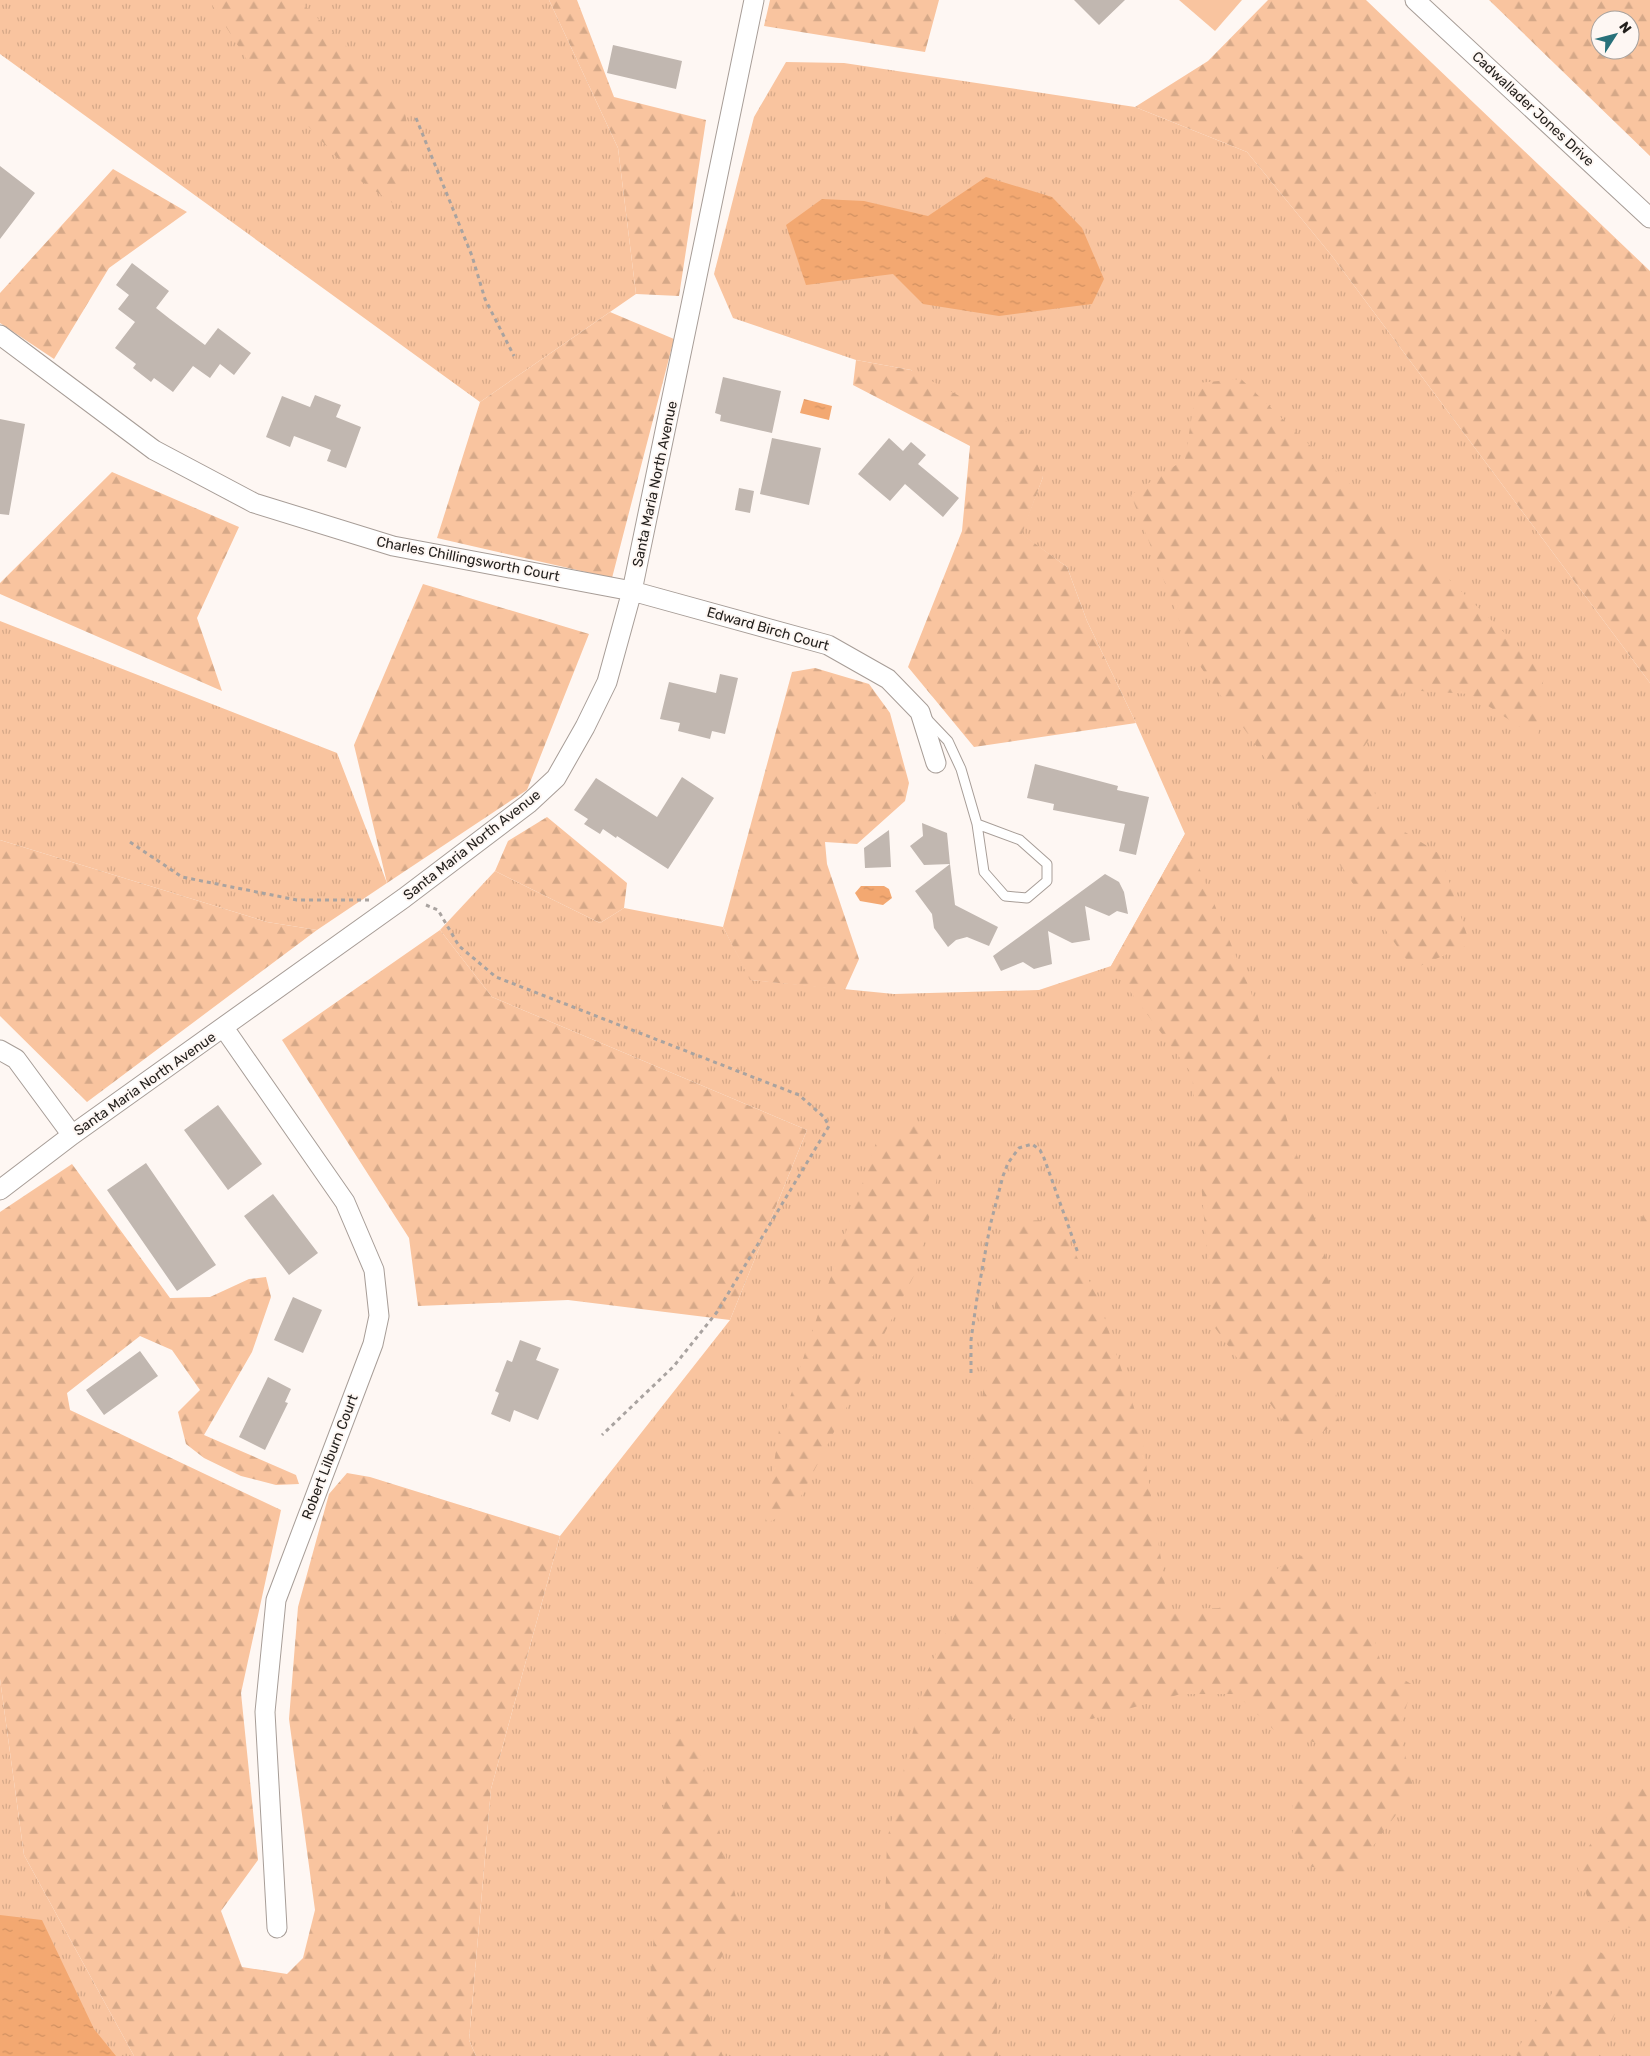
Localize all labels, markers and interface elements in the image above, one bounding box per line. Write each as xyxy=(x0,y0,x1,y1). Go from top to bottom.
north arrow xyxy=(1590,10,1640,60)
text: N xyxy=(1615,19,1635,37)
street label: Cadwallader Jones Drive xyxy=(1468,48,1598,170)
street label: Santa Maria North Avenue xyxy=(629,399,681,569)
street label: Charles Chillingsworth Court xyxy=(375,533,562,585)
street label: Edward Birch Court xyxy=(705,603,832,655)
street label: Santa Maria North Avenue xyxy=(400,786,544,904)
street label: Santa Maria North Avenue xyxy=(71,1028,219,1140)
street label: Robert Lilburn Court xyxy=(298,1391,362,1522)

